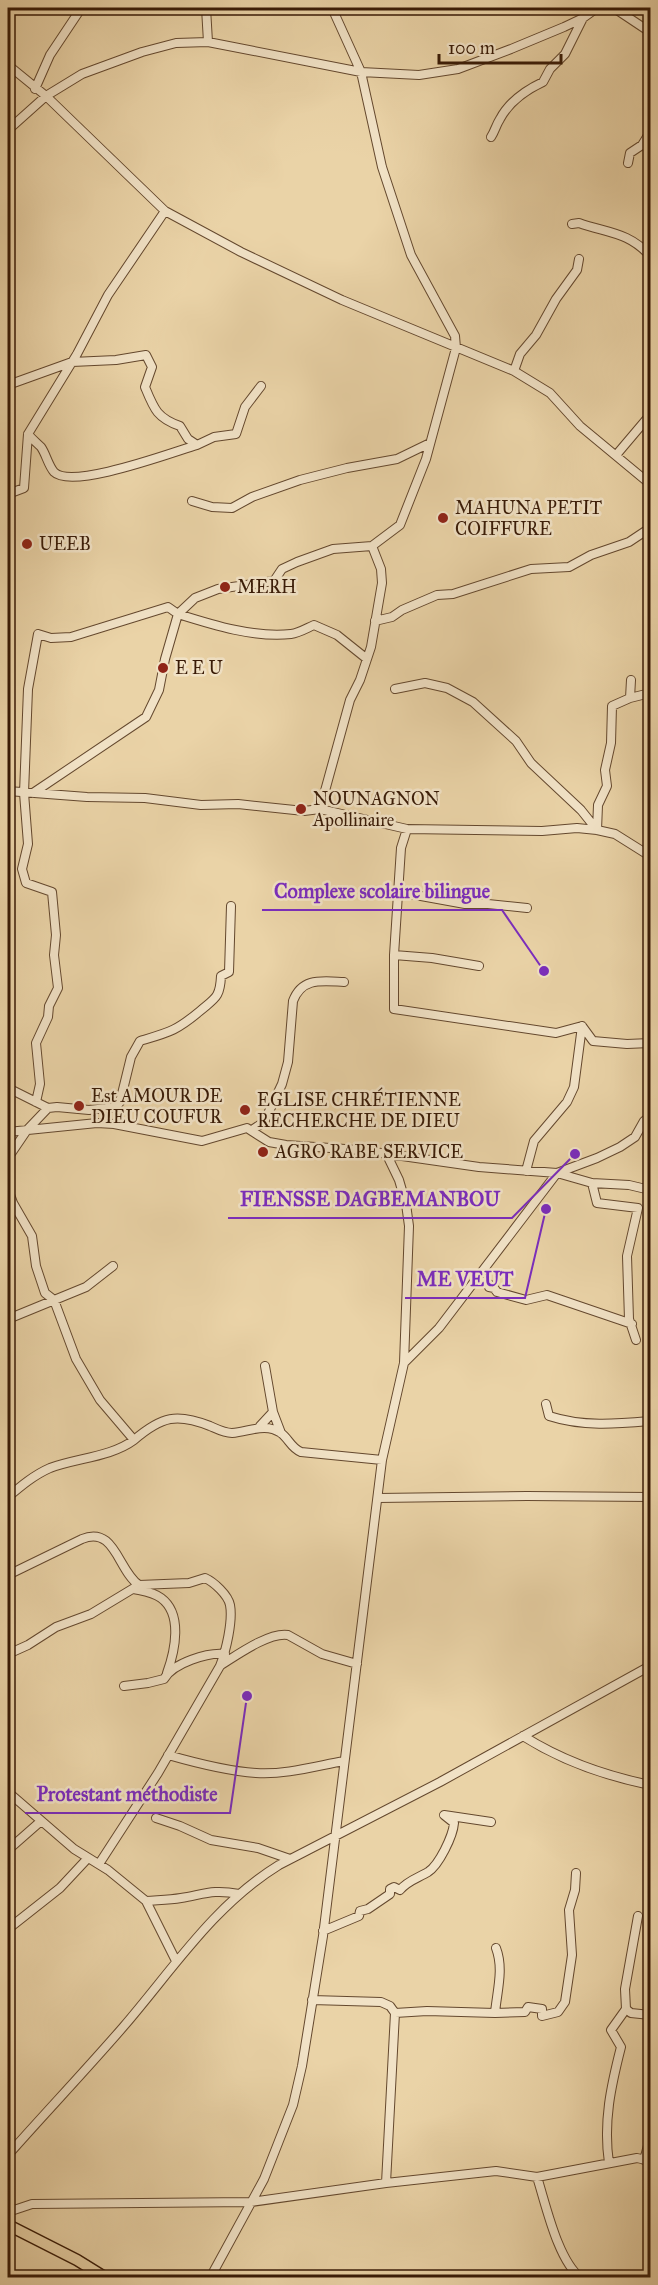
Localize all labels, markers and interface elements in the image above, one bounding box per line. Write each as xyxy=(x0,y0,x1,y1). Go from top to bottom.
scale bar xyxy=(439,27,560,65)
text: 100 m xyxy=(448,37,495,59)
place label: MAHUNA PETIT COIFFURE xyxy=(455,497,602,540)
marker: MAHUNA PETIT COIFFURE xyxy=(436,511,450,525)
place label: UEEB xyxy=(39,533,91,555)
marker: UEEB xyxy=(20,537,34,551)
place label: MERH xyxy=(237,576,297,598)
marker: MERH xyxy=(218,580,232,594)
place label: E E U xyxy=(175,657,224,679)
marker: E E U xyxy=(156,661,170,675)
place label: NOUNAGNON Apollinaire xyxy=(312,788,440,831)
marker: NOUNAGNON Apollinaire xyxy=(294,802,308,816)
callout: Complexe scolaire bilingue xyxy=(262,872,502,910)
text: Complexe scolaire bilingue xyxy=(274,879,491,904)
place label: Est AMOUR DE DIEU COUFUR xyxy=(91,1085,224,1128)
place label: EGLISE CHRÉTIENNE RECHERCHE DE DIEU xyxy=(257,1087,461,1132)
marker: Est AMOUR DE DIEU COUFUR xyxy=(72,1099,86,1113)
marker: EGLISE CHRÉTIENNE RECHERCHE DE DIEU xyxy=(238,1103,252,1117)
place label: AGRO RABE SERVICE xyxy=(274,1141,463,1163)
marker: AGRO RABE SERVICE xyxy=(256,1145,270,1159)
callout: FIENSSE DAGBEMANBOU xyxy=(228,1180,512,1218)
text: FIENSSE DAGBEMANBOU xyxy=(240,1187,501,1211)
callout: ME VEUT xyxy=(405,1260,525,1298)
text: ME VEUT xyxy=(417,1267,514,1291)
callout: Protestant méthodiste xyxy=(25,1775,230,1813)
text: Protestant méthodiste xyxy=(37,1782,218,1806)

